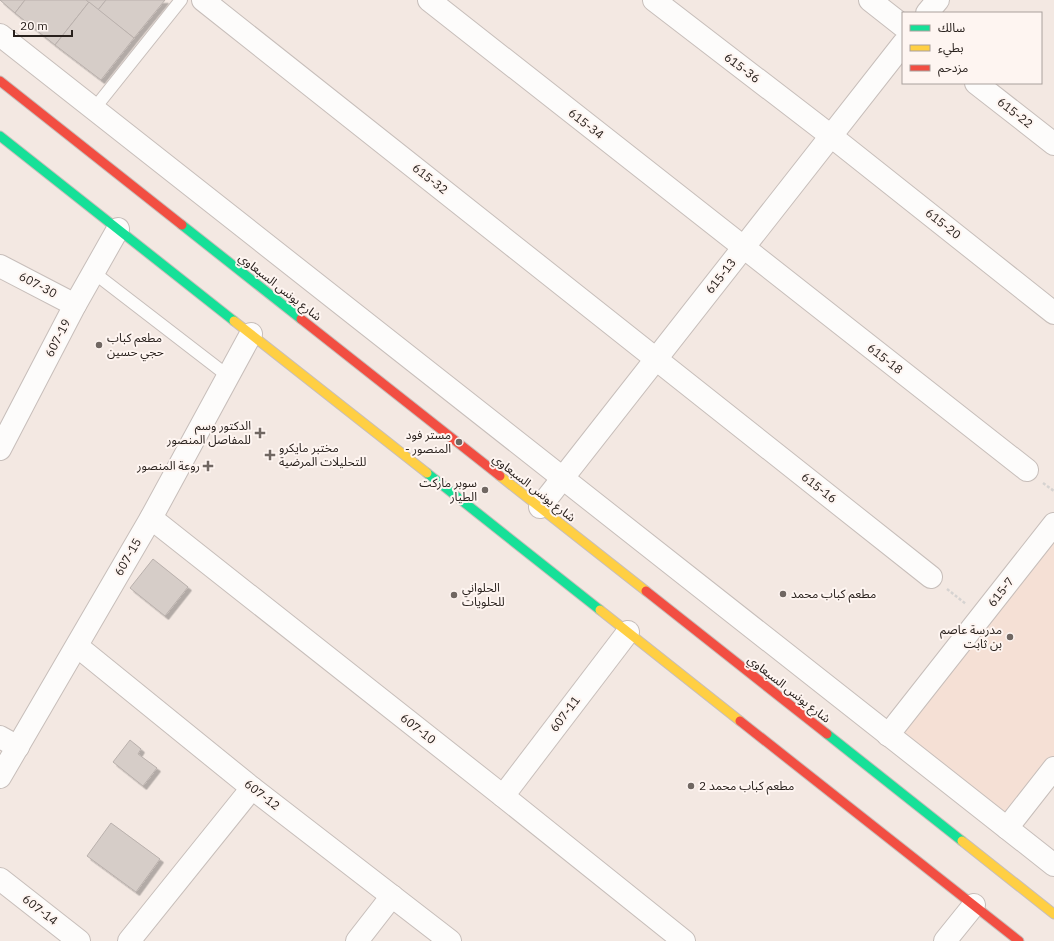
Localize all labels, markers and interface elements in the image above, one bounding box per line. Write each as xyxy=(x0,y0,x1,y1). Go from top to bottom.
scale bar xyxy=(14,12,72,38)
legend xyxy=(902,12,1042,84)
text: 20 m xyxy=(20,18,48,33)
text: سالك xyxy=(938,20,965,35)
text: بطيء xyxy=(938,40,964,58)
street label: 615-36 xyxy=(721,49,763,86)
text: مزدحم xyxy=(938,60,968,77)
street label: 615-22 xyxy=(995,94,1036,131)
street label: 615-34 xyxy=(566,105,607,142)
street label: 615-32 xyxy=(410,160,451,197)
street label: 615-20 xyxy=(923,205,964,242)
street label: شارع يونس السبعاوي xyxy=(234,250,325,326)
street label: 615-13 xyxy=(702,255,739,296)
street label: 607-30 xyxy=(17,268,60,301)
street label: 607-19 xyxy=(42,316,73,359)
place label: مطعم كباب حجي حسين xyxy=(107,330,164,362)
marker: مطعم كباب حجي حسين xyxy=(94,340,104,350)
street label: 615-18 xyxy=(865,340,906,377)
place label: الدكتور وسم للمفاصل المنصور xyxy=(166,418,251,447)
marker: الدكتور وسم للمفاصل المنصور xyxy=(254,427,266,439)
place label: مستر فود - المنصور xyxy=(405,427,451,456)
marker: مستر فود - المنصور xyxy=(454,437,464,447)
place label: مختبر مايكرو للتحليلات المرضية xyxy=(279,440,366,469)
marker: مختبر مايكرو للتحليلات المرضية xyxy=(264,449,276,461)
street label: شارع يونس السبعاوي xyxy=(488,451,579,527)
place label: روعة المنصور xyxy=(136,458,200,473)
marker: روعة المنصور xyxy=(203,461,213,471)
street label: 615-16 xyxy=(799,469,840,506)
place label: سوبر ماركت الطيار xyxy=(419,475,477,504)
marker: سوبر ماركت الطيار xyxy=(480,485,490,495)
street label: 607-15 xyxy=(111,535,144,578)
street label: 615-7 xyxy=(984,574,1017,610)
place label: الحلواني للحلويات xyxy=(462,580,505,609)
place label: مطعم كباب محمد xyxy=(791,586,876,603)
marker: مطعم كباب محمد xyxy=(778,589,788,599)
marker: الحلواني للحلويات xyxy=(449,590,459,600)
place label: مدرسة عاصم بن ثابت xyxy=(940,622,1002,651)
marker: مدرسة عاصم بن ثابت xyxy=(1005,632,1015,642)
street label: شارع يونس السبعاوي xyxy=(743,652,834,728)
street label: 607-11 xyxy=(546,693,583,735)
street label: 607-10 xyxy=(398,710,439,747)
street label: 607-12 xyxy=(242,776,283,813)
place label: مطعم كباب محمد 2 xyxy=(699,778,794,795)
marker: مطعم كباب محمد 2 xyxy=(686,781,696,791)
street label: 607-14 xyxy=(20,891,61,928)

